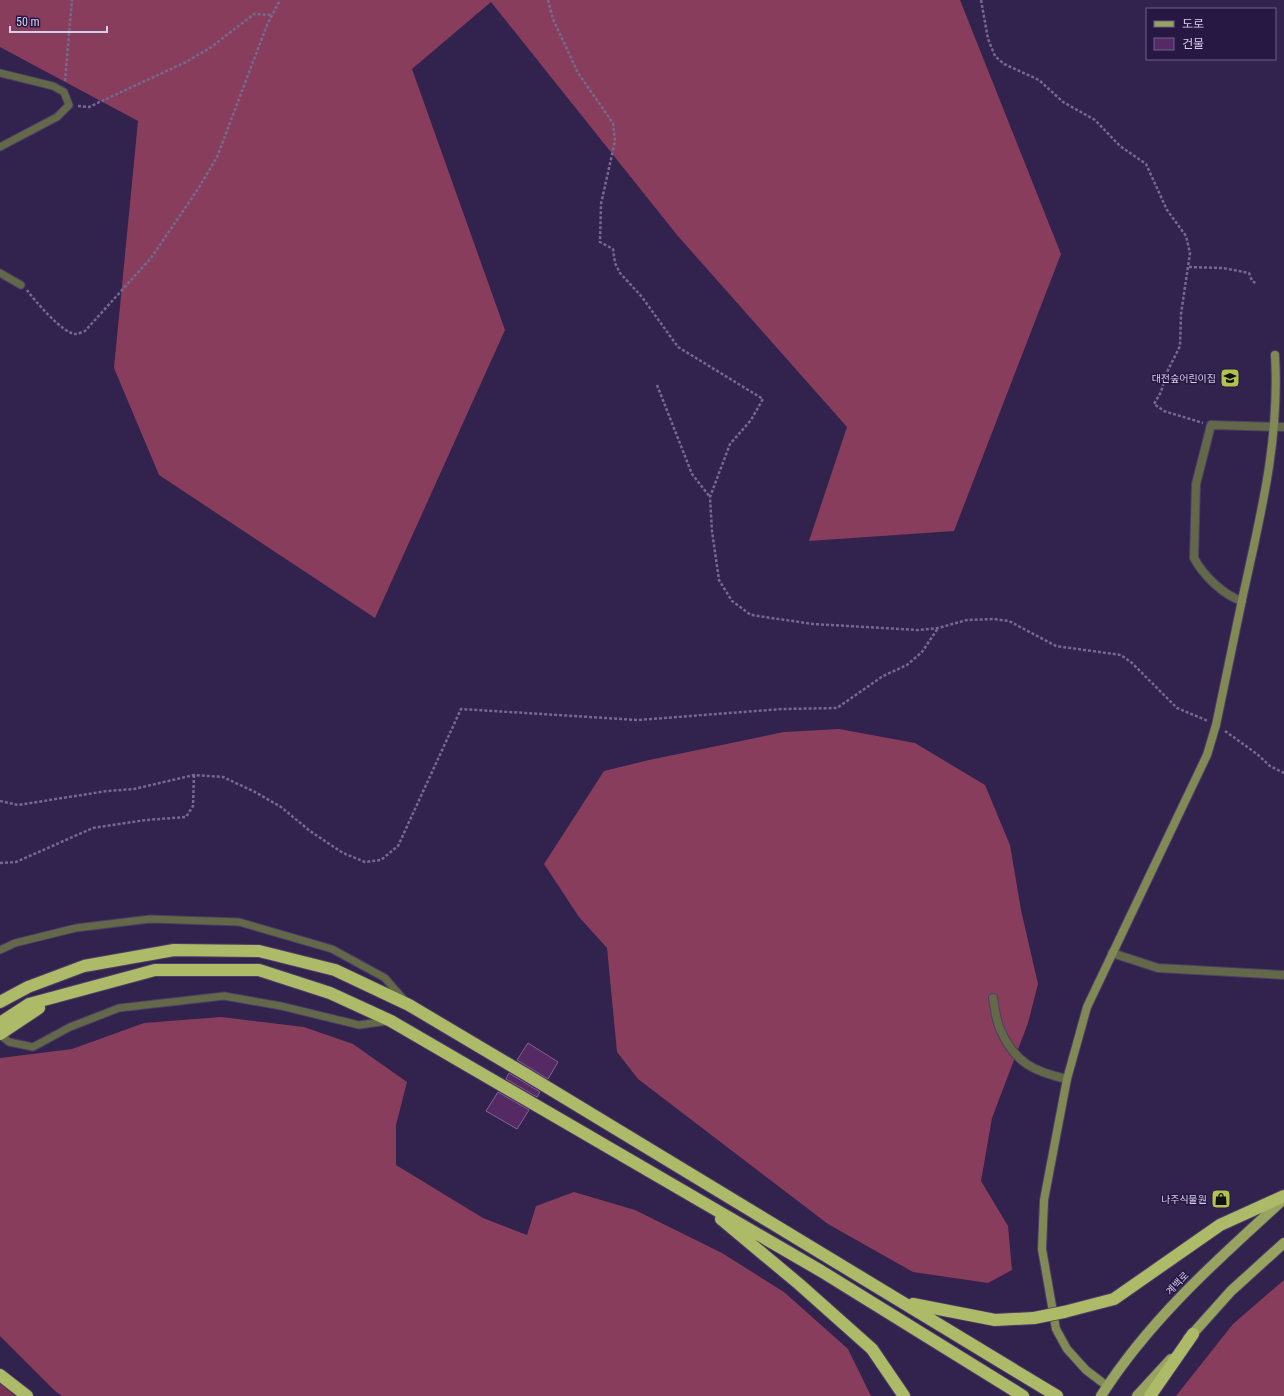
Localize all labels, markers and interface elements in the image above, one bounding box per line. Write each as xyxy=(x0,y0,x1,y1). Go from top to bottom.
scale bar xyxy=(10,8,107,34)
legend xyxy=(1146,8,1276,60)
text: 50 m xyxy=(16,15,40,29)
text: 도로 xyxy=(1182,17,1204,31)
text: 건물 xyxy=(1182,37,1204,51)
school or university icon: 대전숲어린이집 xyxy=(1219,367,1241,389)
place label: 대전숲어린이집 xyxy=(1152,373,1216,384)
shop icon: 나주식물원 xyxy=(1210,1188,1232,1210)
place label: 나주식물원 xyxy=(1161,1194,1207,1205)
street label: 계백로 xyxy=(1164,1270,1191,1297)

